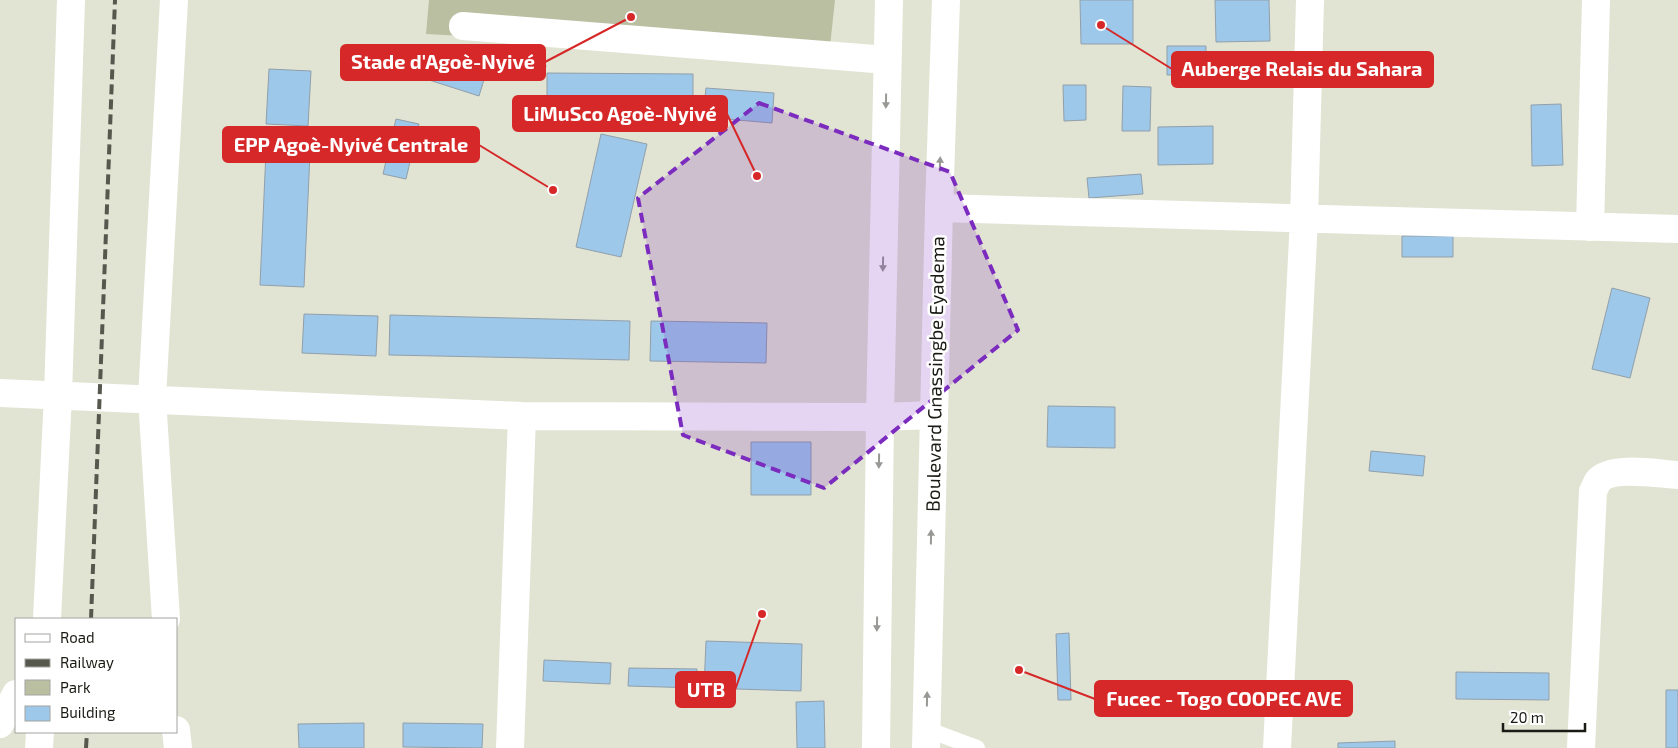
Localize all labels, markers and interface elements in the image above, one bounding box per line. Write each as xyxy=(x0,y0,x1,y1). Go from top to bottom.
callout: Stade d'Agoè-Nyivé xyxy=(341,45,545,80)
text: Stade d'Agoè-Nyivé xyxy=(351,49,535,74)
callout: Auberge Relais du Sahara xyxy=(1172,52,1433,87)
text: Auberge Relais du Sahara xyxy=(1182,56,1422,80)
one-way arrow xyxy=(882,93,890,109)
callout: LiMuSco Agoè-Nyivé xyxy=(513,96,727,131)
text: LiMuSco Agoè-Nyivé xyxy=(523,101,717,126)
callout: EPP Agoè-Nyivé Centrale xyxy=(223,127,479,162)
text: EPP Agoè-Nyivé Centrale xyxy=(234,132,468,157)
one-way arrow xyxy=(937,156,945,172)
street label: Boulevard Gnassingbe Eyadema xyxy=(921,236,948,512)
one-way arrow xyxy=(878,256,886,272)
one-way arrow xyxy=(875,453,883,469)
one-way arrow xyxy=(927,529,935,545)
one-way arrow xyxy=(873,616,881,632)
legend xyxy=(15,618,178,733)
text: Road xyxy=(60,628,95,646)
text: Railway xyxy=(60,653,114,671)
callout: UTB xyxy=(676,672,735,707)
text: UTB xyxy=(687,677,725,701)
text: Park xyxy=(60,678,91,696)
callout: Fucec - Togo COOPEC AVE xyxy=(1095,681,1352,716)
text: Fucec - Togo COOPEC AVE xyxy=(1106,686,1342,710)
one-way arrow xyxy=(923,691,931,707)
scale bar xyxy=(1503,700,1586,732)
text: Building xyxy=(60,703,116,721)
text: 20 m xyxy=(1510,708,1544,726)

